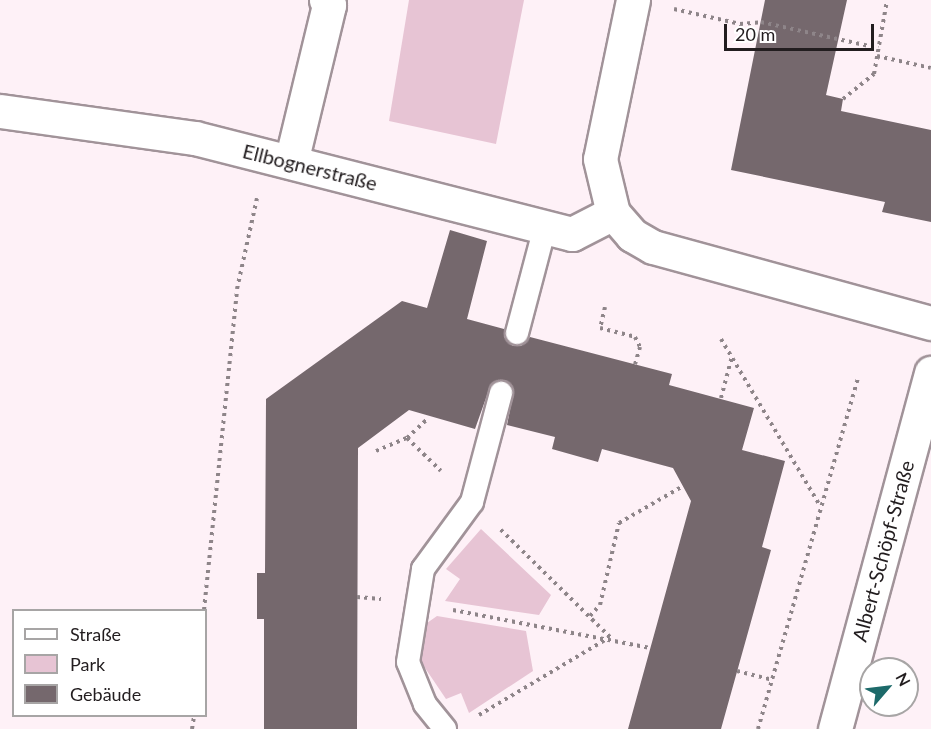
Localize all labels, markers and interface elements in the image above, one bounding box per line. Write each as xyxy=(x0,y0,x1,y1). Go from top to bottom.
scale bar xyxy=(727,12,877,50)
text: 20 m xyxy=(735,23,775,45)
street label: Ellbognerstraße xyxy=(240,139,380,195)
street label: Albert-Schöpf-Straße xyxy=(847,458,919,644)
legend xyxy=(12,609,207,717)
text: Straße xyxy=(70,623,121,645)
text: Park xyxy=(70,653,105,675)
north arrow xyxy=(859,657,919,717)
text: N xyxy=(892,669,915,689)
text: Gebäude xyxy=(70,683,141,705)

